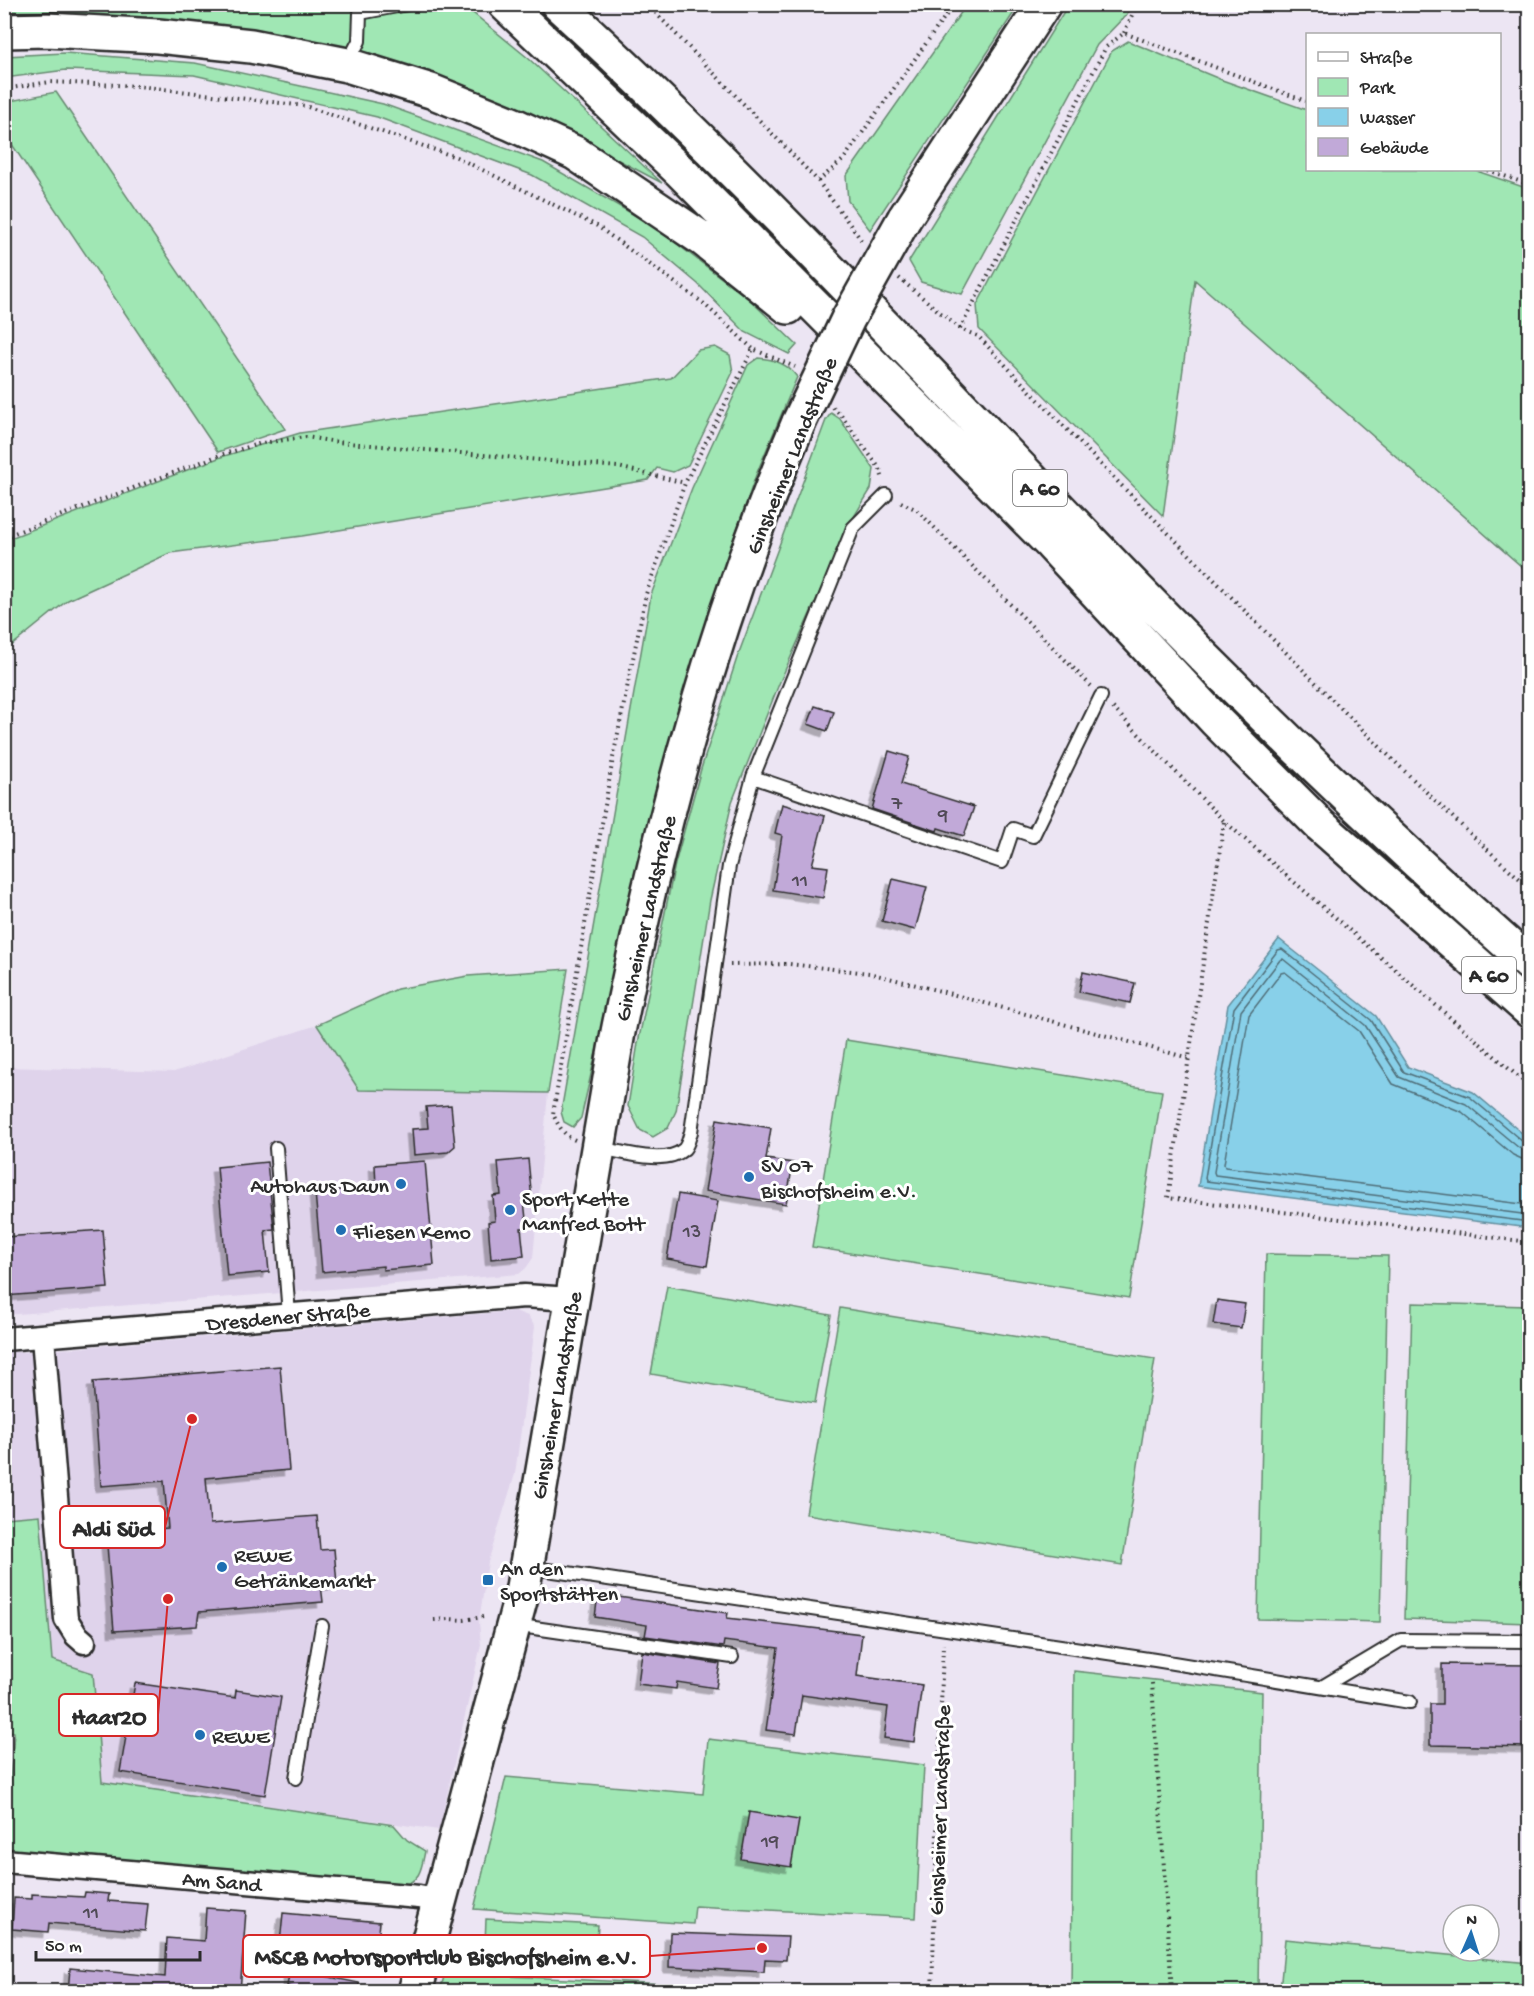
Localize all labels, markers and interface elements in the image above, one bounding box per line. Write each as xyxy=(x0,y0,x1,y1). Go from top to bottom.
legend xyxy=(1306,33,1501,171)
text: Straße xyxy=(1360,49,1413,70)
text: Park xyxy=(1359,79,1396,100)
text: Wasser xyxy=(1360,109,1416,130)
text: Gebäude xyxy=(1360,139,1429,160)
street label: Ginsheimer Landstraße xyxy=(742,353,845,559)
road number: A 60 xyxy=(1013,470,1067,506)
house number: 7 xyxy=(891,794,903,817)
house number: 9 xyxy=(937,806,948,829)
street label: Ginsheimer Landstraße xyxy=(612,813,684,1024)
house number: 11 xyxy=(791,871,808,894)
road number: A 60 xyxy=(1462,957,1516,993)
place label: SV 07 Bischofsheim e.V. xyxy=(760,1155,917,1206)
marker: SV 07 Bischofsheim e.V. xyxy=(742,1170,756,1184)
place label: Autohaus Daun xyxy=(250,1175,390,1201)
marker: Autohaus Daun xyxy=(394,1177,408,1191)
place label: Sport Kette Manfred Bott xyxy=(522,1188,647,1239)
marker: Sport Kette Manfred Bott xyxy=(503,1203,517,1217)
place label: Fliesen Kemo xyxy=(352,1221,471,1247)
house number: 13 xyxy=(682,1222,701,1245)
marker: Fliesen Kemo xyxy=(334,1223,348,1237)
street label: Ginsheimer Landstraße xyxy=(528,1289,590,1502)
street label: Dresdener Straße xyxy=(203,1299,372,1339)
callout: Aldi Süd xyxy=(60,1506,165,1548)
text: Aldi Süd xyxy=(72,1517,156,1546)
place label: REWE Getränkemarkt xyxy=(234,1545,376,1596)
place label: An den Sportstätten xyxy=(500,1558,619,1609)
marker: REWE Getränkemarkt xyxy=(215,1560,229,1574)
marker: An den Sportstätten xyxy=(481,1573,495,1587)
callout: Haar2O xyxy=(59,1694,158,1736)
street label: Ginsheimer Landstraße xyxy=(925,1704,959,1916)
text: Haar2O xyxy=(71,1705,147,1734)
place label: REWE xyxy=(212,1726,271,1752)
marker: REWE xyxy=(193,1728,207,1742)
house number: 19 xyxy=(760,1832,779,1855)
street label: Am Sand xyxy=(181,1868,265,1901)
house number: 11 xyxy=(82,1903,99,1926)
north arrow xyxy=(1441,1903,1501,1963)
text: N xyxy=(1466,1912,1478,1931)
scale bar xyxy=(36,1924,200,1962)
callout: MSCB Motorsportclub Bischofsheim e.V. xyxy=(243,1935,650,1977)
text: 50 m xyxy=(45,1937,82,1958)
text: MSCB Motorsportclub Bischofsheim e.V. xyxy=(254,1945,638,1974)

